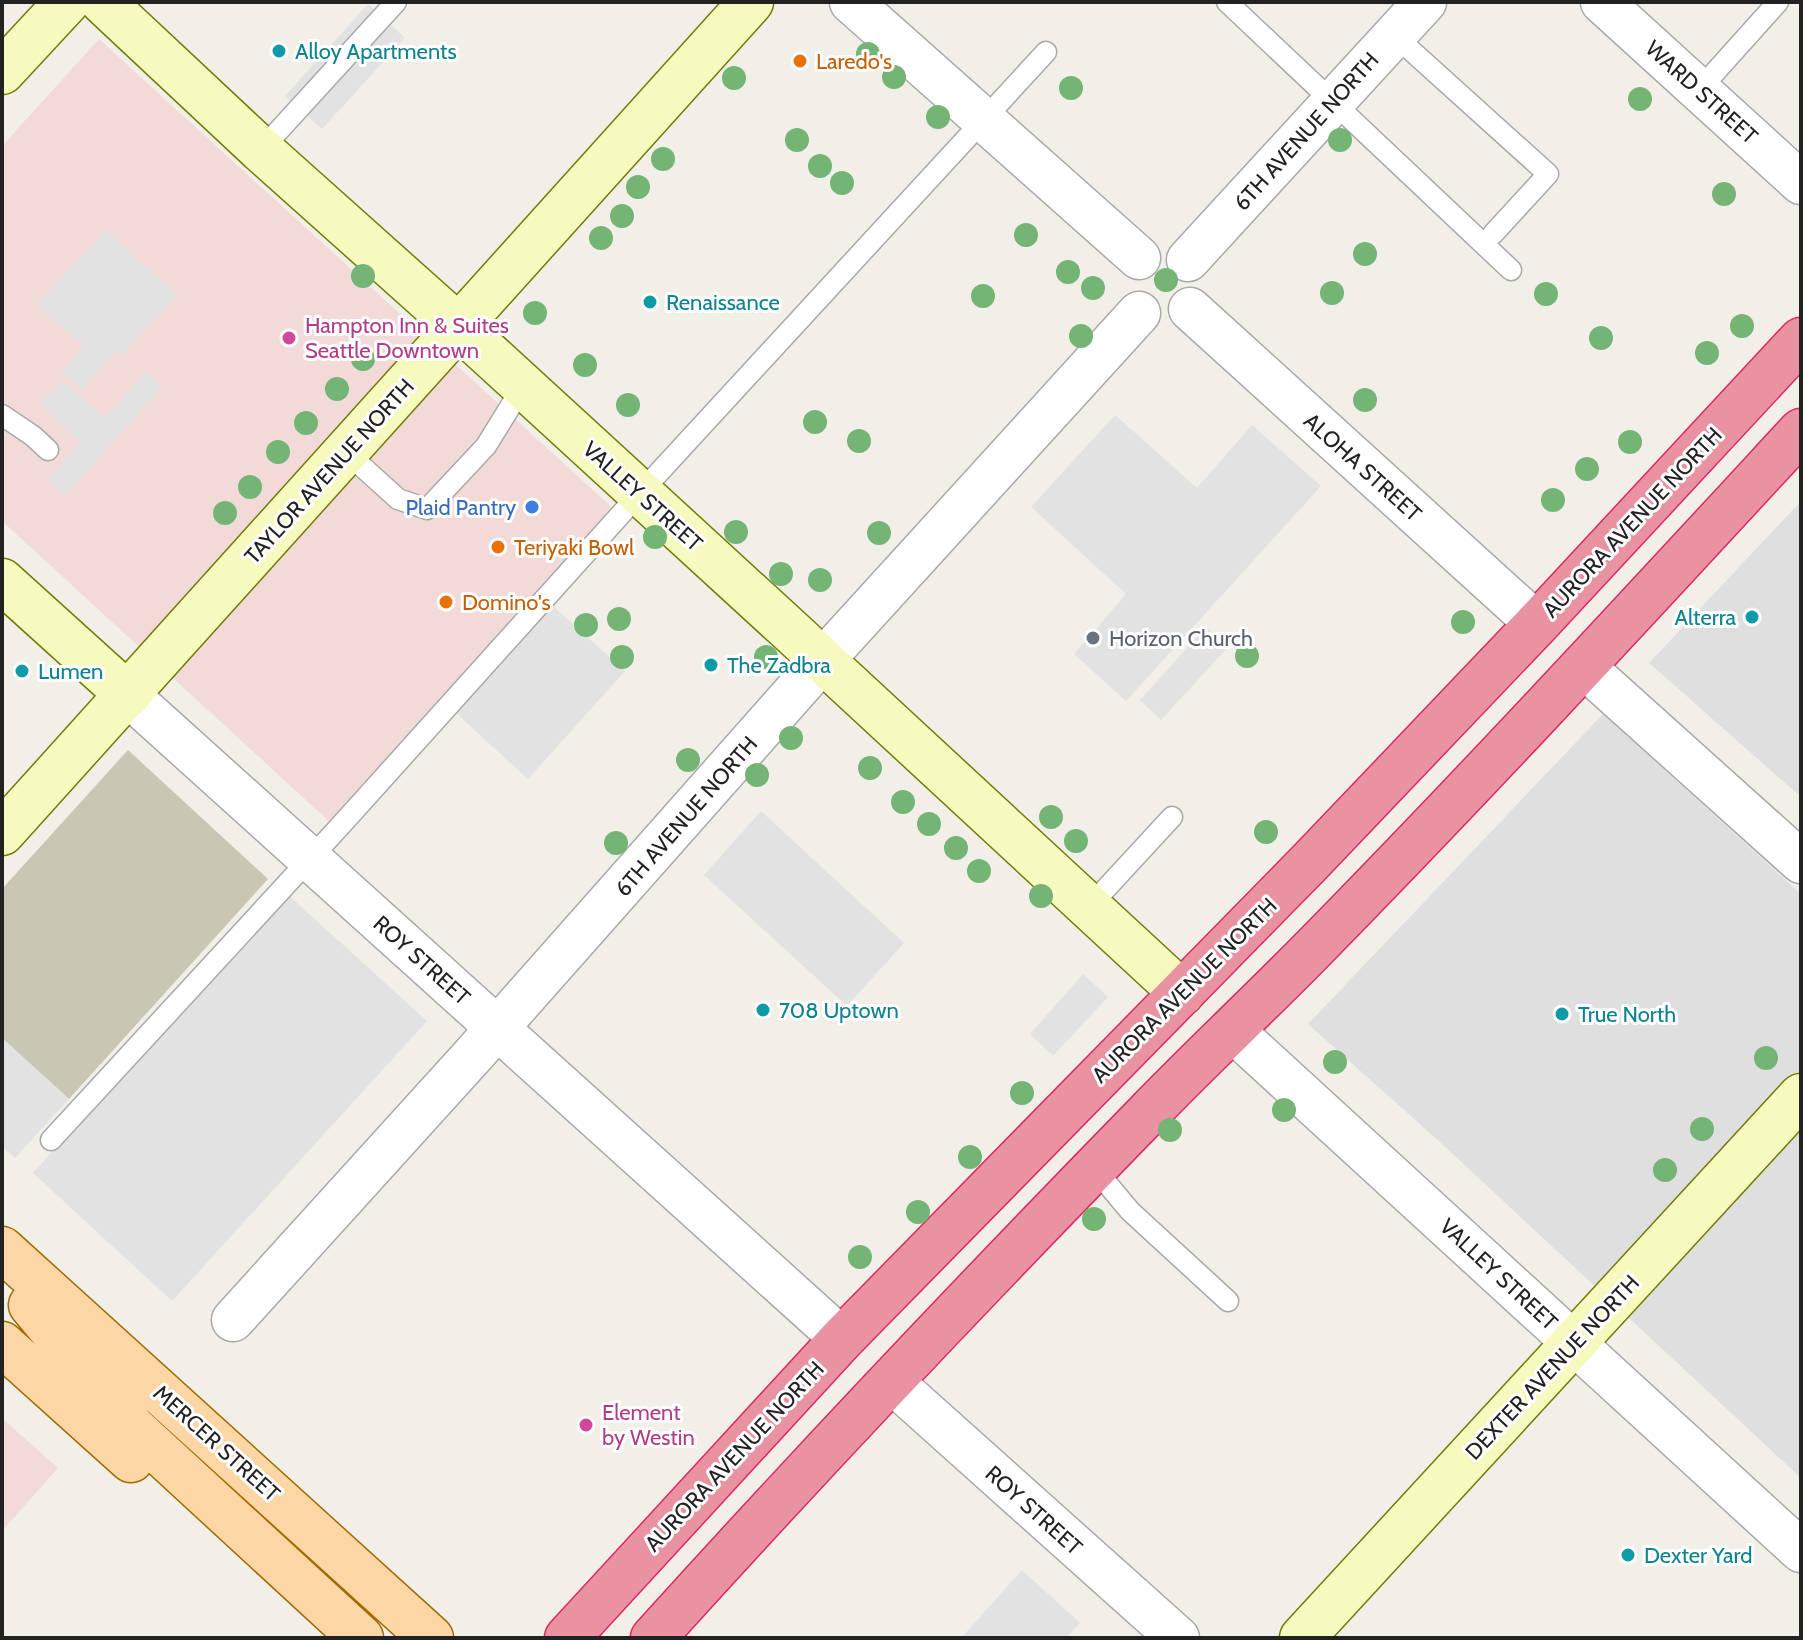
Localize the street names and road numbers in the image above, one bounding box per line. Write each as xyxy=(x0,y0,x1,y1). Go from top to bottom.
street label: WARD STREET xyxy=(1640,35,1764,150)
street label: 6TH AVENUE NORTH xyxy=(1228,47,1384,216)
street label: TAYLOR AVENUE NORTH xyxy=(239,373,420,570)
street label: ALOHA STREET xyxy=(1298,407,1427,527)
street label: AURORA AVENUE NORTH xyxy=(1537,422,1728,623)
street label: VALLEY STREET xyxy=(577,436,708,557)
street label: 6TH AVENUE NORTH xyxy=(609,731,763,902)
street label: AURORA AVENUE NORTH xyxy=(1086,892,1282,1088)
street label: ROY STREET xyxy=(368,910,476,1011)
street label: VALLEY STREET xyxy=(1434,1213,1563,1336)
street label: DEXTER AVENUE NORTH xyxy=(1460,1269,1645,1465)
street label: AURORA AVENUE NORTH xyxy=(639,1356,830,1557)
street label: MERCER STREET xyxy=(148,1379,286,1507)
street label: ROY STREET xyxy=(980,1460,1088,1561)

